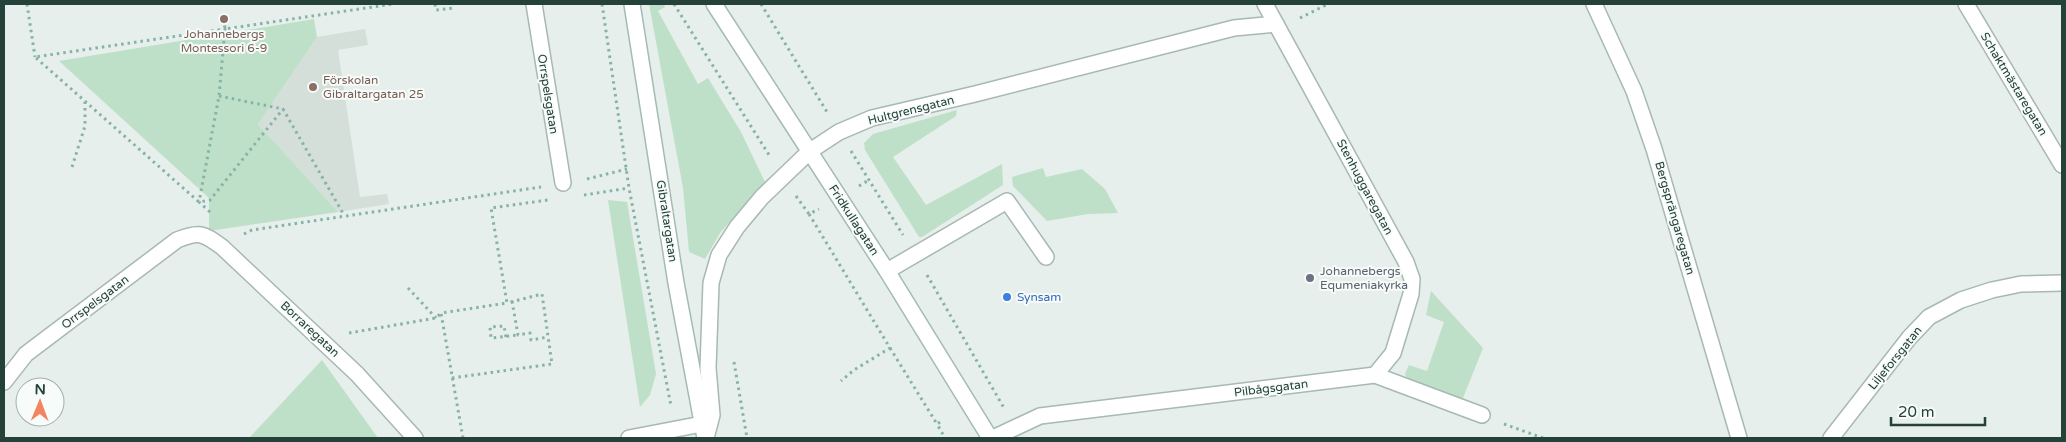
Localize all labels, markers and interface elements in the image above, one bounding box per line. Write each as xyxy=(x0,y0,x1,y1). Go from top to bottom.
marker: Johannebergs Montessori 6-9 xyxy=(218,13,230,25)
place label: Johannebergs Montessori 6-9 xyxy=(181,27,267,55)
street label: Schaktmästaregatan xyxy=(1978,30,2050,138)
street label: Orrspelsgatan xyxy=(535,53,561,135)
place label: Förskolan Gibraltargatan 25 xyxy=(323,73,424,101)
marker: Förskolan Gibraltargatan 25 xyxy=(307,81,319,93)
street label: Hultgrensgatan xyxy=(866,93,956,127)
street label: Stenhuggaregatan xyxy=(1334,137,1396,237)
street label: Bergsprängaregatan xyxy=(1652,160,1698,276)
street label: Gibraltargatan xyxy=(654,179,680,263)
street label: Fridkullagatan xyxy=(826,182,882,258)
place label: Johannebergs Equmeniakyrka xyxy=(1320,264,1408,292)
street label: Orrspelsgatan xyxy=(59,272,131,332)
marker: Johannebergs Equmeniakyrka xyxy=(1304,272,1316,284)
place label: Synsam xyxy=(1017,290,1061,304)
marker: Synsam xyxy=(1001,291,1013,303)
street label: Borraregatan xyxy=(278,298,342,360)
street label: Liljeforsgatan xyxy=(1865,324,1925,392)
north arrow xyxy=(15,377,65,427)
street label: Pilbågsgatan xyxy=(1233,377,1309,399)
text: N xyxy=(34,381,46,398)
scale bar xyxy=(1891,394,1985,426)
text: 20 m xyxy=(1898,403,1935,421)

